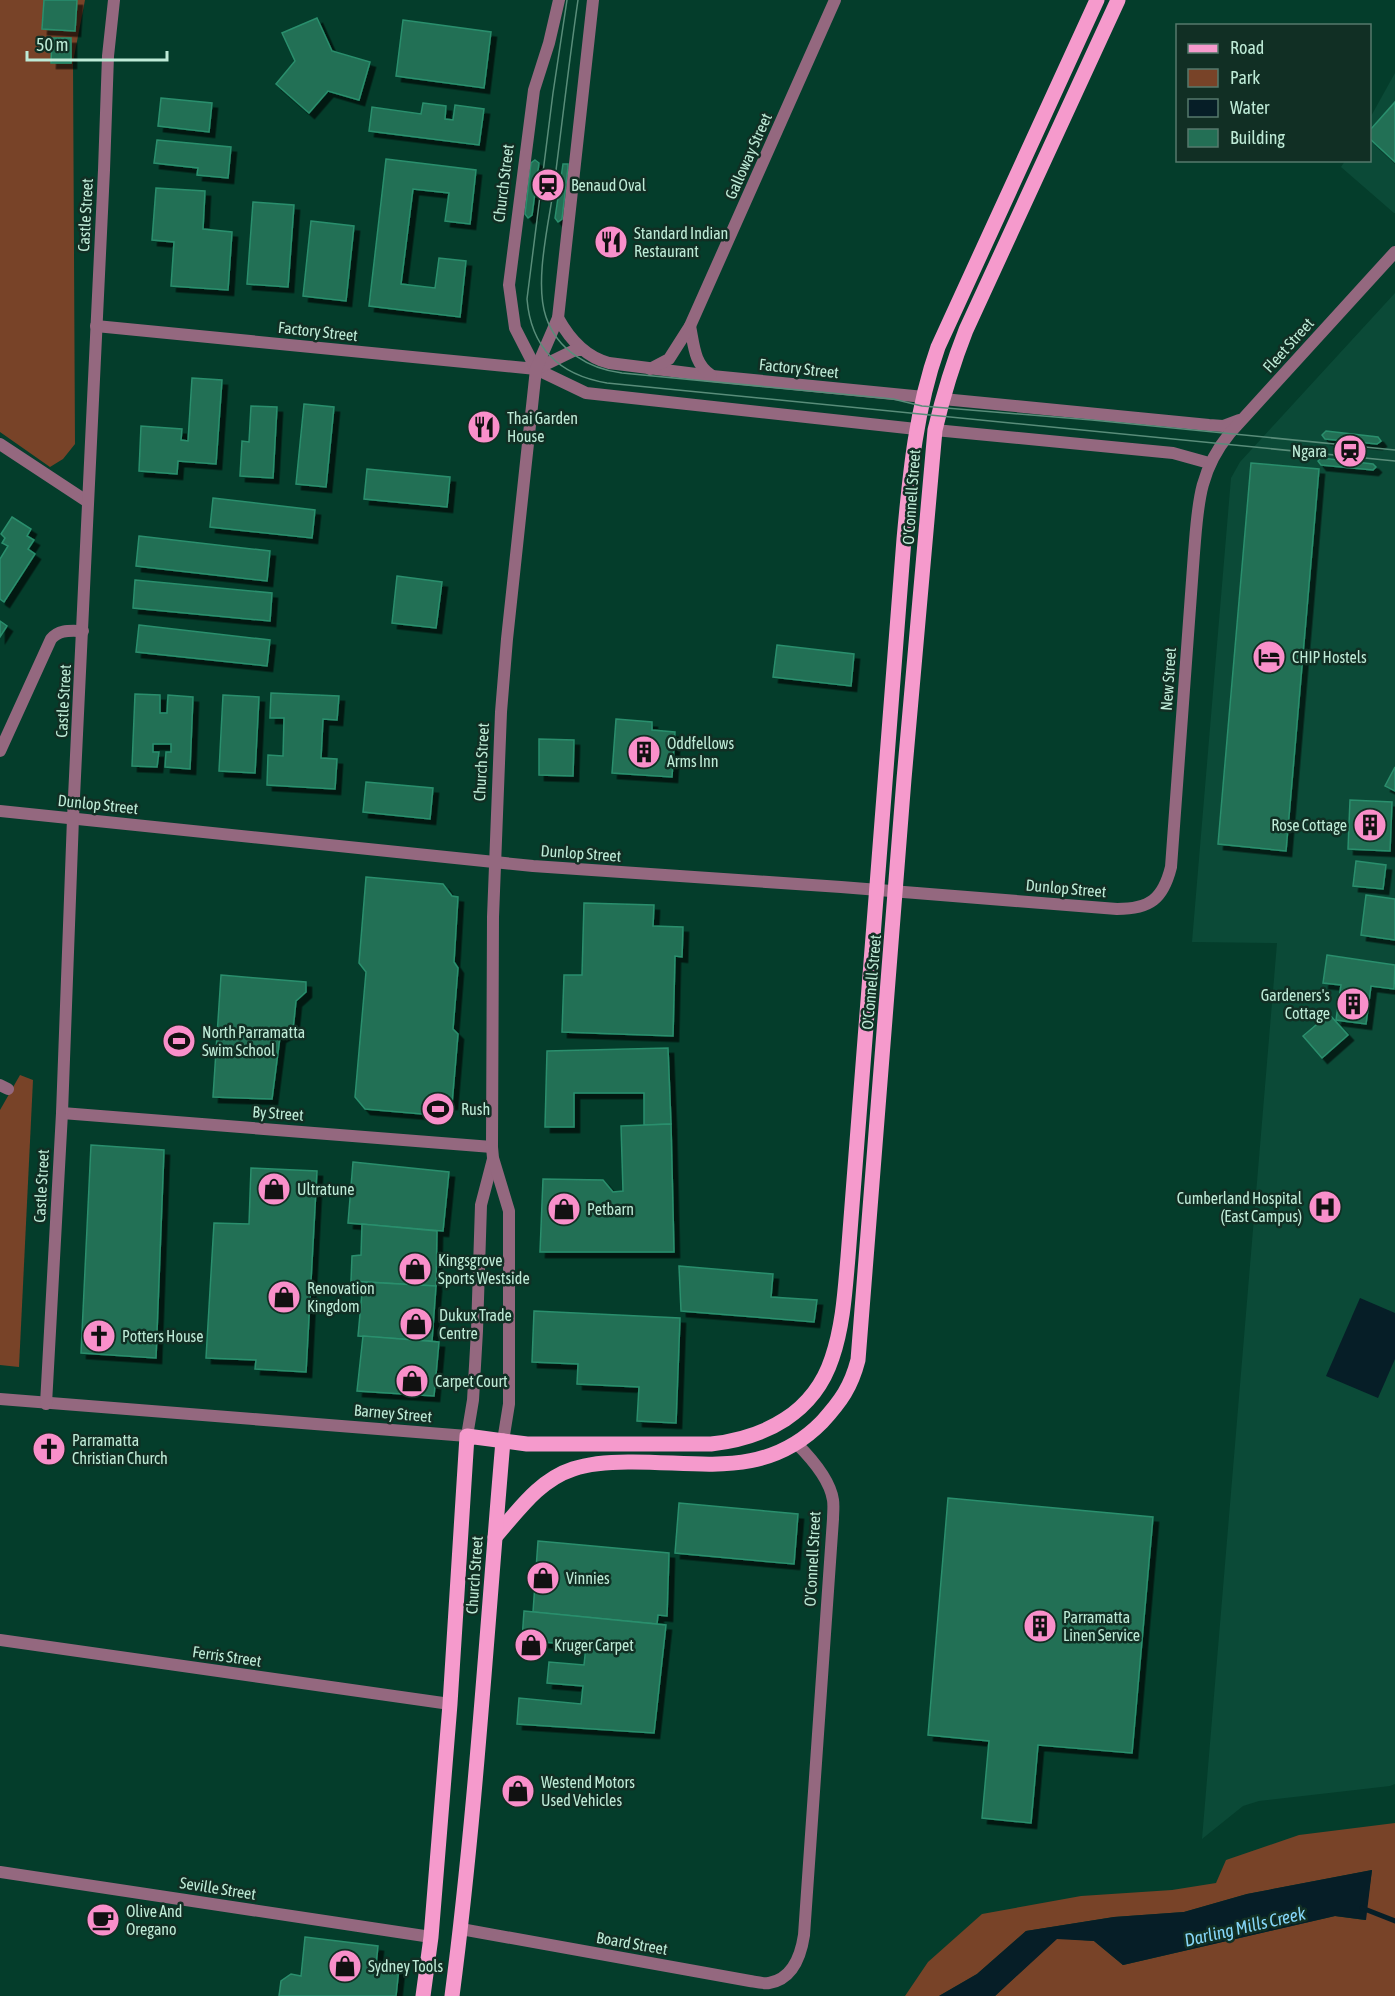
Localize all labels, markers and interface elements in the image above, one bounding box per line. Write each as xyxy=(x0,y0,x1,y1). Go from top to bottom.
scale bar xyxy=(27,24,166,62)
legend xyxy=(1176,24,1371,162)
text: 50 m xyxy=(36,34,68,55)
text: Road xyxy=(1230,37,1264,58)
text: Park xyxy=(1230,67,1260,88)
text: Water xyxy=(1230,97,1270,118)
street label: Galloway Street xyxy=(721,110,776,202)
text: Building xyxy=(1230,127,1285,148)
street label: Church Street xyxy=(489,143,517,223)
station icon: Benaud Oval xyxy=(530,167,566,203)
place label: Benaud Oval xyxy=(571,176,647,194)
street label: Castle Street xyxy=(74,177,96,252)
restaurant icon: Standard Indian Restaurant xyxy=(593,224,629,260)
place label: Standard Indian Restaurant xyxy=(634,224,728,260)
street label: Fleet Street xyxy=(1259,314,1317,376)
street label: Factory Street xyxy=(277,318,359,345)
street label: Factory Street xyxy=(758,355,840,382)
restaurant icon: Thai Garden House xyxy=(466,409,502,445)
place label: Thai Garden House xyxy=(507,409,578,445)
station icon: Ngara xyxy=(1332,433,1368,469)
place label: Ngara xyxy=(1292,442,1327,461)
street label: O'Connell Street xyxy=(899,448,923,545)
hotel icon: CHIP Hostels xyxy=(1251,639,1287,675)
street label: New Street xyxy=(1157,646,1179,711)
place label: CHIP Hostels xyxy=(1292,648,1367,666)
street label: Castle Street xyxy=(52,663,74,738)
street label: Church Street xyxy=(470,722,492,802)
building icon: Oddfellows Arms Inn xyxy=(626,734,662,770)
place label: Oddfellows Arms Inn xyxy=(667,734,734,770)
street label: Dunlop Street xyxy=(57,791,140,818)
building icon: Rose Cottage xyxy=(1352,807,1388,843)
place label: Rose Cottage xyxy=(1271,816,1347,835)
street label: Dunlop Street xyxy=(540,841,622,866)
street label: Dunlop Street xyxy=(1025,876,1107,902)
street label: O'Connell Street xyxy=(858,933,884,1030)
place label: Gardeners's Cottage xyxy=(1261,986,1330,1023)
building icon: Gardeners's Cottage xyxy=(1335,986,1371,1022)
sports icon: North Parramatta Swim School xyxy=(161,1023,197,1059)
place label: North Parramatta Swim School xyxy=(202,1023,305,1059)
sports icon: Rush xyxy=(420,1091,456,1127)
place label: Rush xyxy=(461,1100,490,1118)
street label: By Street xyxy=(252,1102,305,1125)
street label: Castle Street xyxy=(30,1148,52,1223)
shop icon: Ultratune xyxy=(256,1171,292,1207)
place label: Ultratune xyxy=(297,1180,355,1198)
place label: Cumberland Hospital (East Campus) xyxy=(1177,1189,1303,1226)
hospital icon: Cumberland Hospital (East Campus) xyxy=(1307,1189,1343,1225)
shop icon: Petbarn xyxy=(546,1191,582,1227)
place label: Petbarn xyxy=(587,1200,634,1218)
shop icon: Kingsgrove Sports Westside xyxy=(397,1251,433,1287)
place label: Kingsgrove Sports Westside xyxy=(438,1251,530,1288)
shop icon: Renovation Kingdom xyxy=(266,1279,302,1315)
place label: Renovation Kingdom xyxy=(307,1279,375,1316)
shop icon: Dukux Trade Centre xyxy=(398,1306,434,1342)
place label: Dukux Trade Centre xyxy=(439,1306,512,1342)
church icon: Potters House xyxy=(81,1318,117,1354)
place label: Potters House xyxy=(122,1327,204,1345)
shop icon: Carpet Court xyxy=(394,1363,430,1399)
place label: Carpet Court xyxy=(435,1372,508,1391)
street label: Barney Street xyxy=(353,1401,433,1426)
church icon: Parramatta Christian Church xyxy=(31,1431,67,1467)
place label: Parramatta Christian Church xyxy=(72,1431,168,1467)
street label: O'Connell Street xyxy=(801,1511,824,1607)
street label: Church Street xyxy=(462,1535,486,1615)
shop icon: Vinnies xyxy=(525,1560,561,1596)
place label: Vinnies xyxy=(566,1569,610,1587)
building icon: Parramatta Linen Service xyxy=(1022,1608,1058,1644)
place label: Parramatta Linen Service xyxy=(1063,1608,1140,1644)
shop icon: Kruger Carpet xyxy=(513,1627,549,1663)
place label: Kruger Carpet xyxy=(554,1636,634,1655)
street label: Ferris Street xyxy=(191,1642,263,1670)
shop icon: Westend Motors Used Vehicles xyxy=(500,1773,536,1809)
place label: Westend Motors Used Vehicles xyxy=(541,1773,635,1809)
street label: Seville Street xyxy=(179,1873,258,1903)
cafe icon: Olive And Oregano xyxy=(85,1902,121,1938)
place label: Olive And Oregano xyxy=(126,1902,182,1939)
water label: Darling Mills Creek xyxy=(1182,1902,1309,1951)
street label: Board Street xyxy=(595,1928,669,1958)
shop icon: Sydney Tools xyxy=(327,1948,363,1984)
place label: Sydney Tools xyxy=(368,1957,444,1976)

